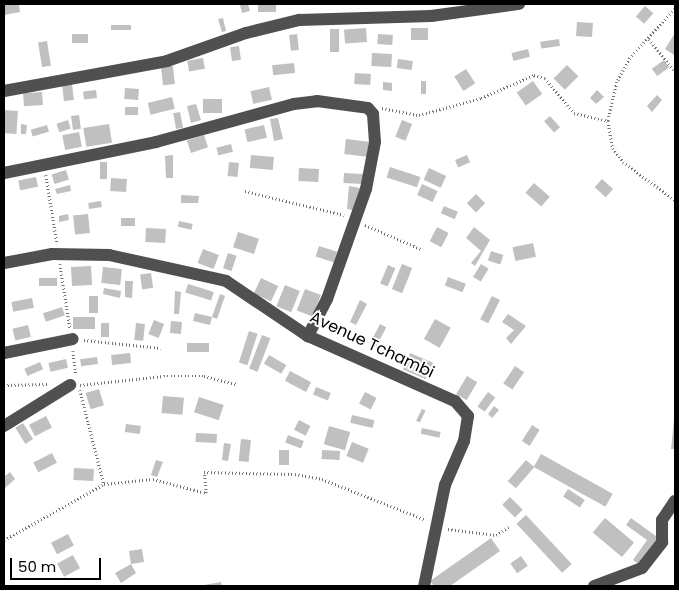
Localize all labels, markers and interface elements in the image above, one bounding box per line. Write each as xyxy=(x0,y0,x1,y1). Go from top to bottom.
street label: Avenue Tchambi xyxy=(307,308,437,382)
scale bar xyxy=(12,548,104,580)
text: 50 m xyxy=(18,556,56,577)

